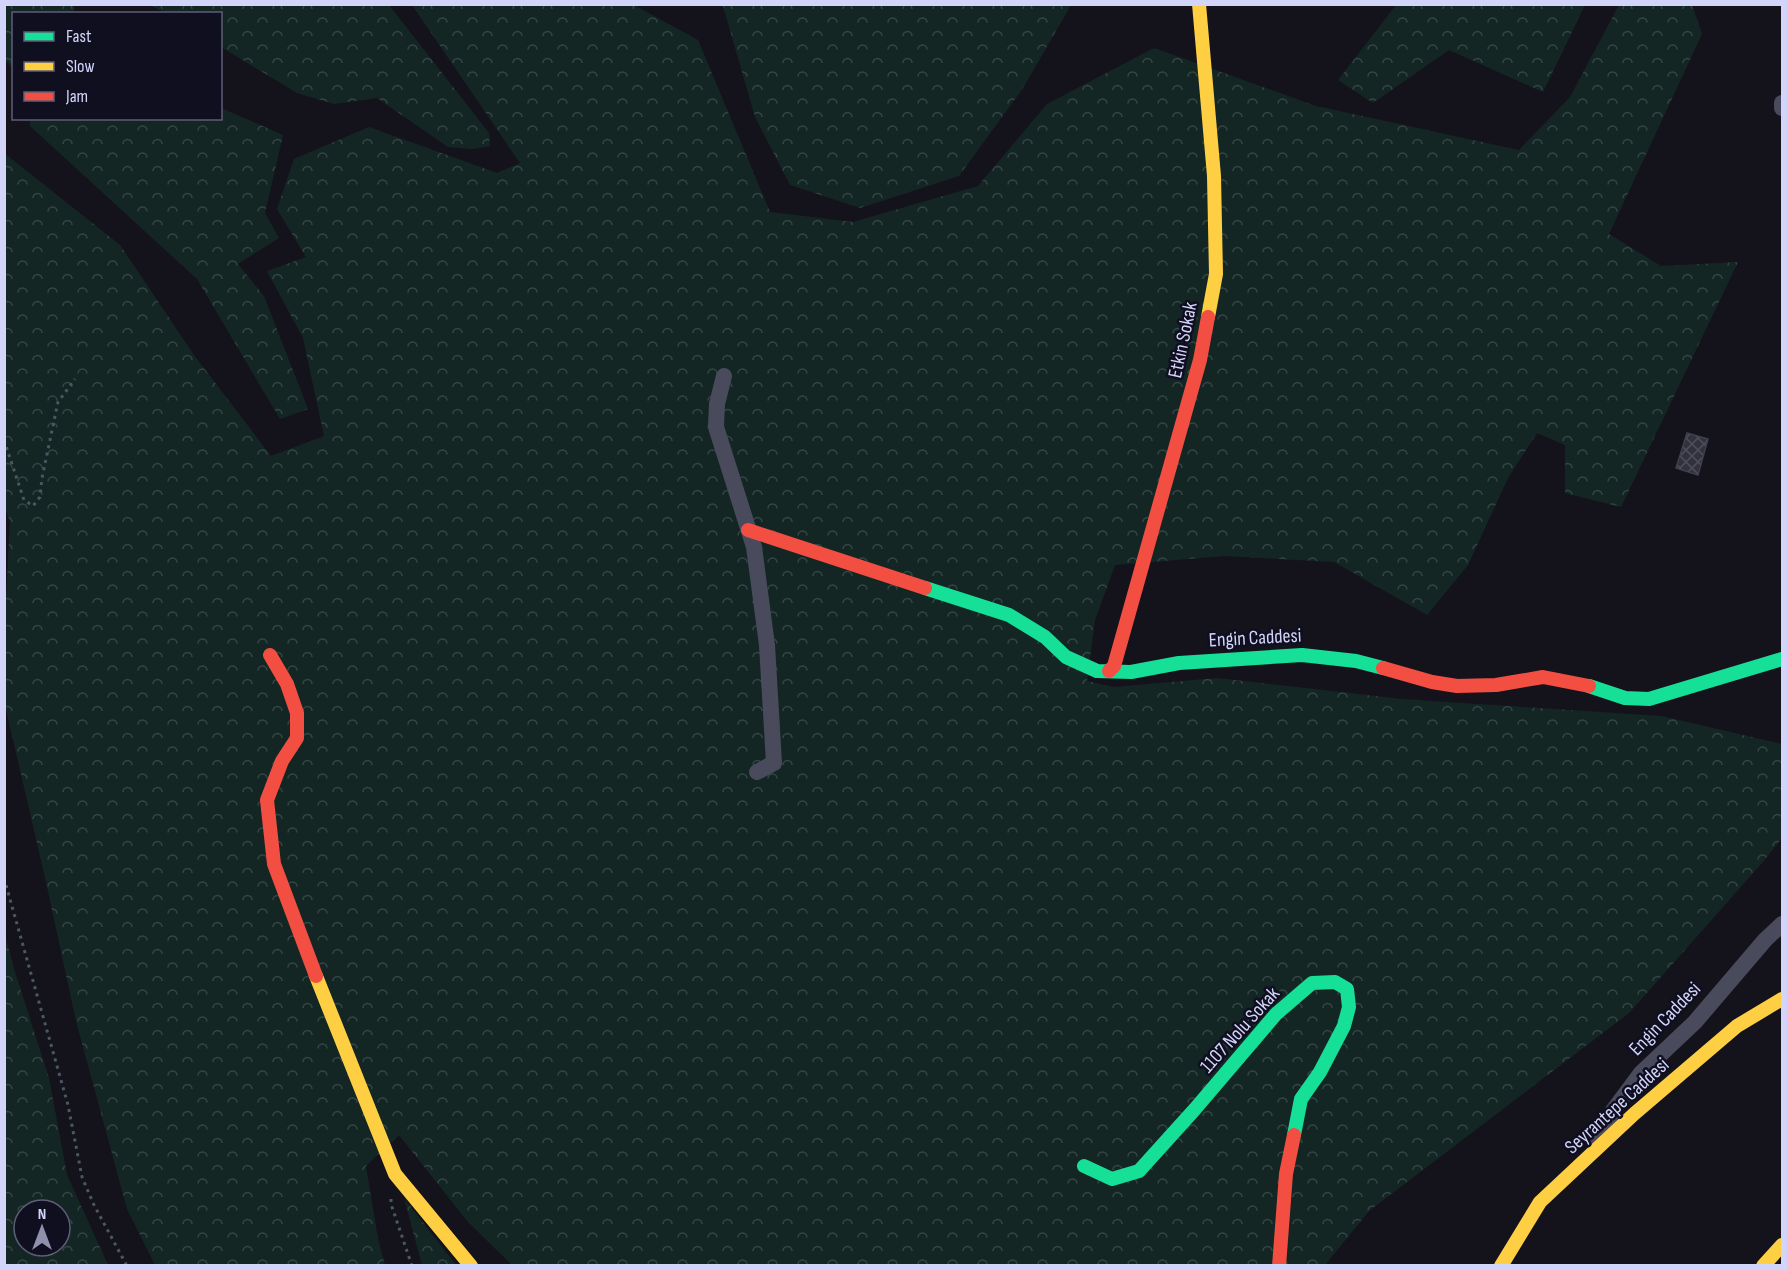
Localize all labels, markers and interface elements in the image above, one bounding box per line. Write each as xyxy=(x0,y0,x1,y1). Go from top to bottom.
legend xyxy=(12,12,222,120)
text: Fast xyxy=(66,26,92,47)
text: Slow xyxy=(66,56,95,77)
text: Jam xyxy=(65,86,88,107)
street label: Etkin Sokak xyxy=(1163,299,1203,380)
street label: Engin Caddesi xyxy=(1208,624,1302,652)
street label: Engin Caddesi xyxy=(1624,977,1706,1061)
street label: 1107 Nolu Sokak xyxy=(1195,982,1285,1078)
street label: Seyrantepe Caddesi xyxy=(1560,1053,1674,1159)
north arrow xyxy=(12,1198,72,1258)
text: N xyxy=(38,1205,46,1224)

